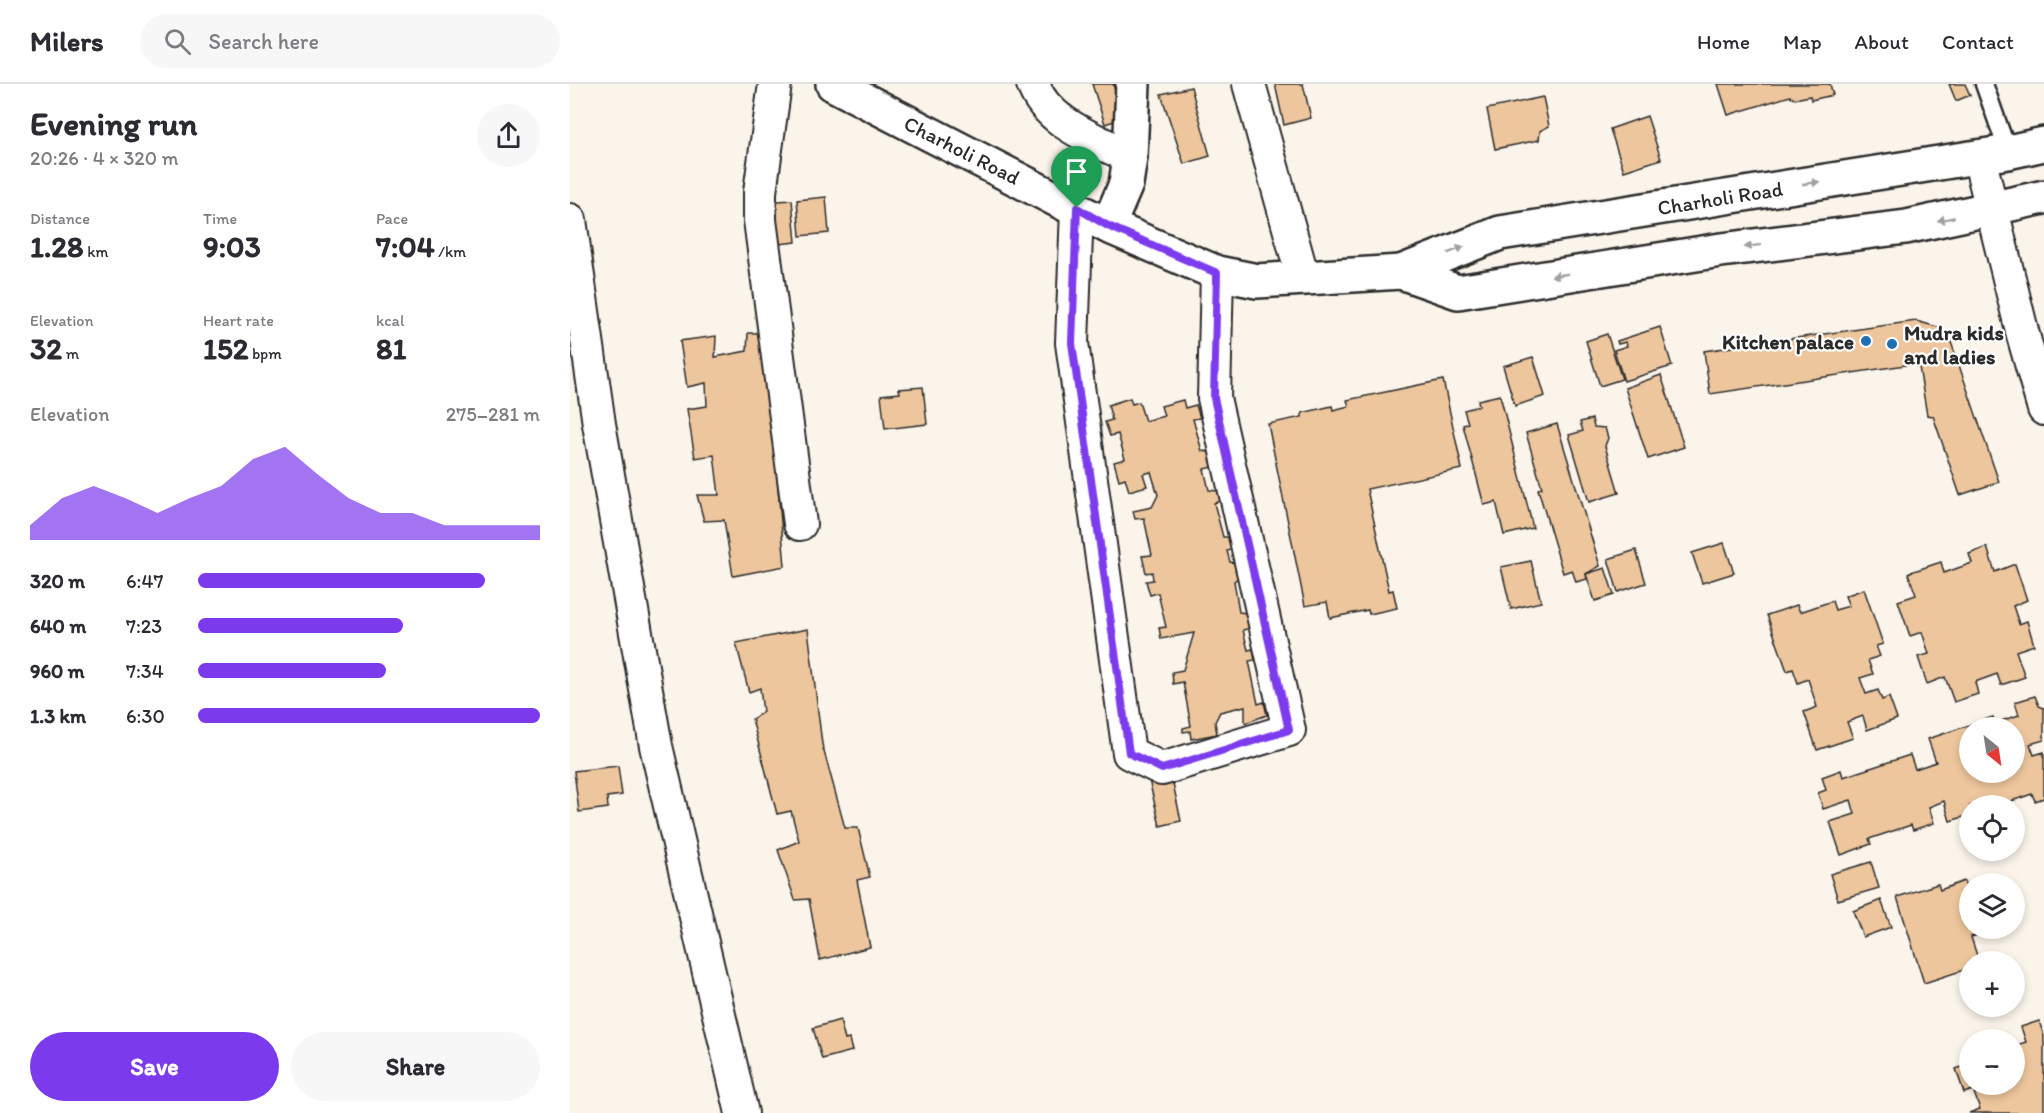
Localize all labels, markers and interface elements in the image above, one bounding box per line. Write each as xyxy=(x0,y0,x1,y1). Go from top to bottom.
search box xyxy=(140,14,560,68)
text: Milers xyxy=(30,24,104,58)
icon: search xyxy=(161,25,194,58)
text: Search here xyxy=(209,28,319,55)
text: Home xyxy=(1697,29,1750,54)
text: Map xyxy=(1783,29,1822,54)
text: About xyxy=(1855,29,1909,54)
text: Contact xyxy=(1942,29,2014,54)
text: Evening run xyxy=(30,104,197,143)
button: share xyxy=(477,104,540,167)
street label: Charholi Road xyxy=(900,110,1024,190)
text: 20:26 · 4 × 320 m xyxy=(30,146,179,170)
pin xyxy=(1051,146,1102,208)
icon: arrive xyxy=(1060,155,1093,188)
street label: Charholi Road xyxy=(1656,176,1784,220)
one-way arrow xyxy=(1802,179,1821,188)
text: Distance xyxy=(30,209,90,228)
text: Time xyxy=(203,209,237,228)
text: Pace xyxy=(376,209,408,228)
one-way arrow xyxy=(1937,214,1955,224)
text: 1.28 xyxy=(30,228,84,265)
text: 9:03 xyxy=(203,228,261,265)
text: 7:04 xyxy=(376,228,435,265)
text: km xyxy=(84,242,108,261)
text: /km xyxy=(435,242,466,261)
one-way arrow xyxy=(1743,242,1762,251)
one-way arrow xyxy=(1447,245,1465,255)
one-way arrow xyxy=(1551,271,1570,280)
text: Elevation xyxy=(30,311,94,330)
text: Heart rate xyxy=(203,311,274,330)
text: kcal xyxy=(376,311,404,330)
place label: Mudra kids and ladies xyxy=(1904,320,2004,369)
place label: Kitchen palace xyxy=(1722,329,1854,355)
text: 32 xyxy=(30,330,62,367)
text: 152 xyxy=(203,330,248,367)
text: 81 xyxy=(376,330,406,367)
marker: Kitchen palace xyxy=(1859,334,1873,348)
marker: Mudra kids and ladies xyxy=(1885,337,1899,351)
text: m xyxy=(62,344,79,363)
text: bpm xyxy=(248,344,282,363)
text: Elevation xyxy=(30,402,109,426)
text: 275–281 m xyxy=(446,402,540,426)
text: 320 m xyxy=(30,569,85,593)
text: 6:47 xyxy=(126,569,163,593)
text: 640 m xyxy=(30,614,86,638)
text: 7:23 xyxy=(126,614,162,638)
text: 960 m xyxy=(30,659,85,683)
text: 7:34 xyxy=(126,659,164,683)
text: 1.3 km xyxy=(30,704,86,728)
text: 6:30 xyxy=(126,704,165,728)
north arrow xyxy=(1959,717,2025,783)
map controls xyxy=(1959,717,2025,1095)
button: locate xyxy=(1959,795,2025,861)
button: layers xyxy=(1959,873,2025,939)
button: + xyxy=(1959,951,2025,1017)
button: − xyxy=(1959,1029,2025,1095)
button: Save xyxy=(30,1032,279,1101)
button: Share xyxy=(291,1032,540,1101)

